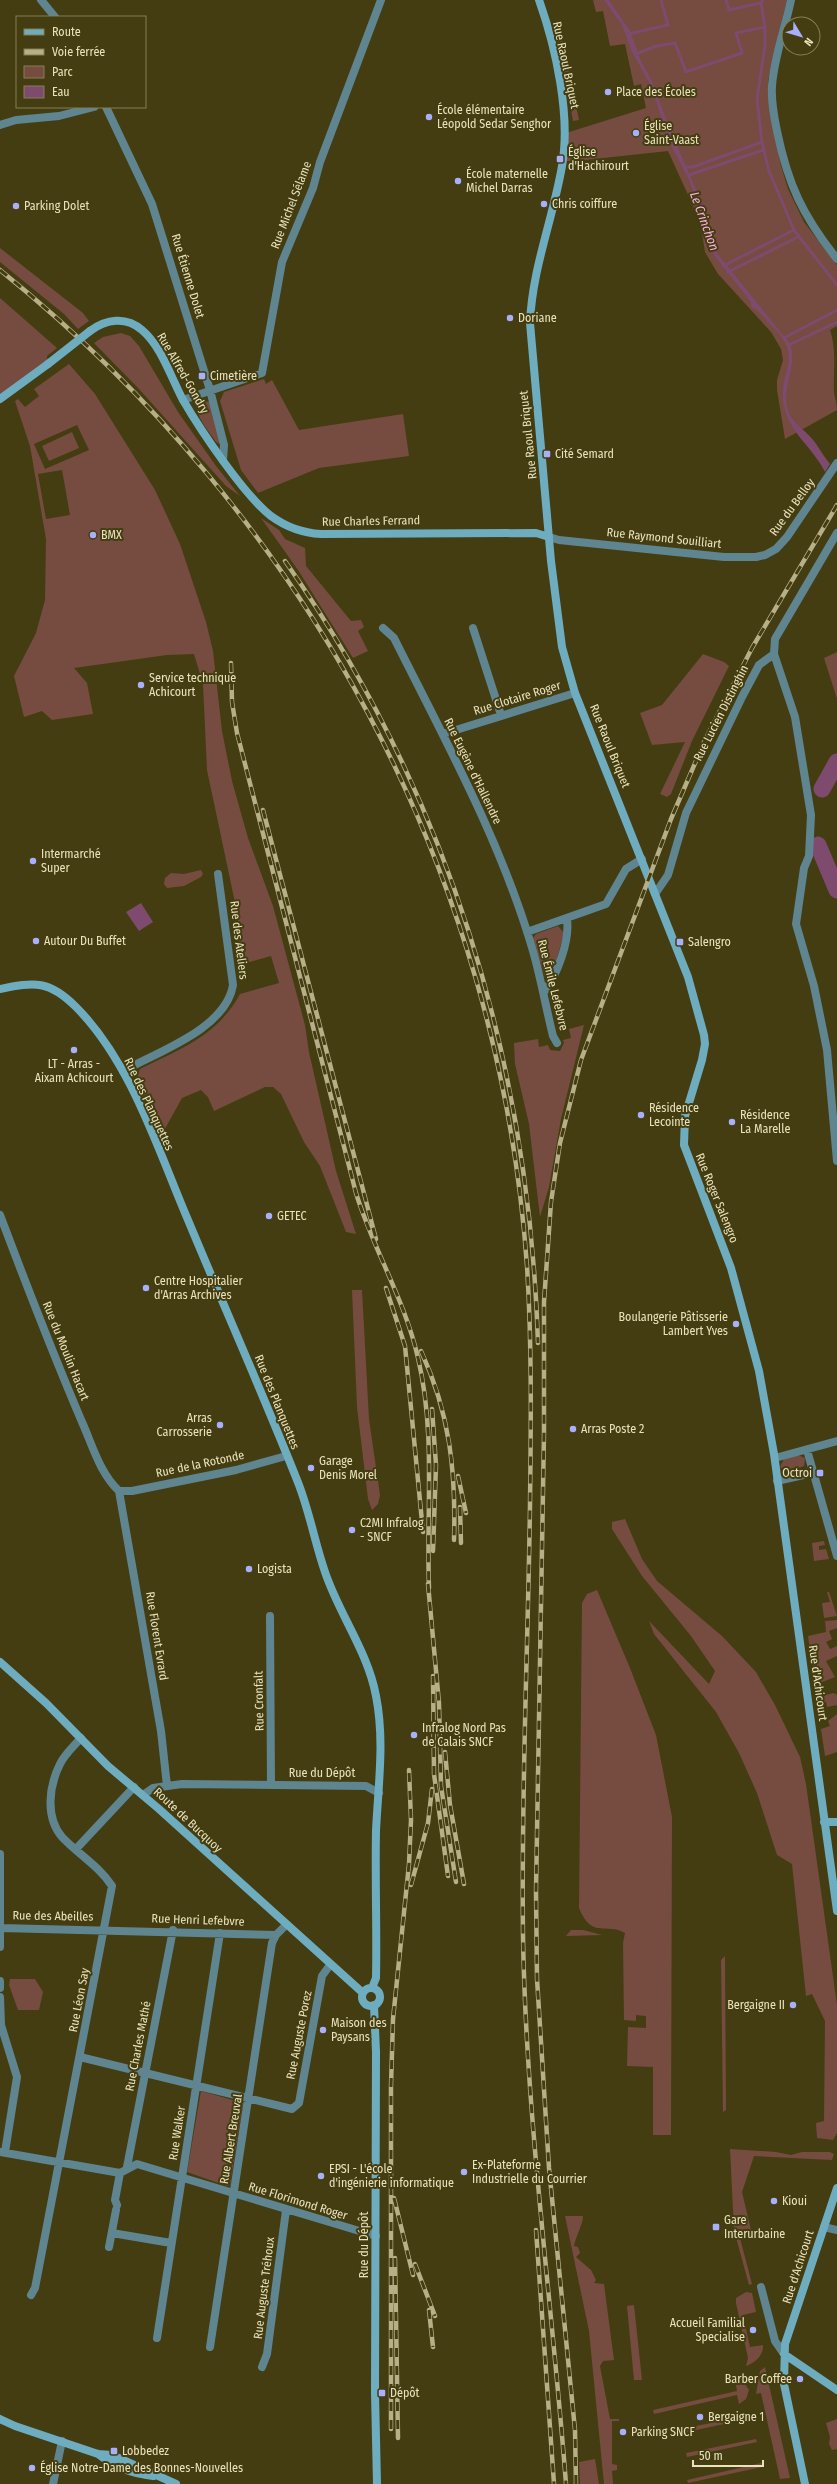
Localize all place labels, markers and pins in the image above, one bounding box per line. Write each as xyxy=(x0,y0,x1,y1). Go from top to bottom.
place label: Place des Écoles xyxy=(616,84,696,99)
marker: Place des Écoles xyxy=(603,87,613,97)
place label: École élémentaire Léopold Sedar Senghor xyxy=(437,102,552,131)
marker: École élémentaire Léopold Sedar Senghor xyxy=(424,112,434,122)
place label: Église Saint-Vaast xyxy=(644,118,699,147)
marker: Église Saint-Vaast xyxy=(631,128,641,138)
place label: Église d'Hachirourt xyxy=(568,144,629,173)
marker: Église d'Hachirourt xyxy=(555,154,565,164)
place label: École maternelle Michel Darras xyxy=(466,166,548,195)
marker: École maternelle Michel Darras xyxy=(453,176,463,186)
place label: Chris coiffure xyxy=(552,197,617,211)
place label: Parking Dolet xyxy=(24,199,89,213)
marker: Chris coiffure xyxy=(539,199,549,209)
marker: Parking Dolet xyxy=(11,201,21,211)
place label: Doriane xyxy=(518,311,557,325)
marker: Doriane xyxy=(505,313,515,323)
place label: Cimetière xyxy=(210,369,257,383)
marker: Cimetière xyxy=(197,371,207,381)
place label: Cité Semard xyxy=(555,447,614,461)
marker: Cité Semard xyxy=(542,449,552,459)
place label: BMX xyxy=(101,528,122,542)
marker: BMX xyxy=(88,530,98,540)
place label: Service technique Achicourt xyxy=(149,671,236,699)
marker: Service technique Achicourt xyxy=(136,680,146,690)
place label: Intermarché Super xyxy=(41,847,101,875)
marker: Intermarché Super xyxy=(28,856,38,866)
place label: Autour Du Buffet xyxy=(44,934,126,948)
place label: Salengro xyxy=(688,935,731,949)
marker: Autour Du Buffet xyxy=(31,936,41,946)
marker: Salengro xyxy=(675,937,685,947)
marker: LT - Arras - Aixam Achicourt xyxy=(69,1045,79,1055)
place label: LT - Arras - Aixam Achicourt xyxy=(35,1057,113,1085)
place label: Résidence Lecointe xyxy=(649,1101,699,1129)
place label: Résidence La Marelle xyxy=(740,1108,790,1136)
marker: Résidence Lecointe xyxy=(636,1110,646,1120)
marker: Résidence La Marelle xyxy=(727,1117,737,1127)
place label: GETEC xyxy=(277,1209,307,1223)
marker: GETEC xyxy=(264,1211,274,1221)
place label: Centre Hospitalier d'Arras Archives xyxy=(154,1274,243,1302)
marker: Centre Hospitalier d'Arras Archives xyxy=(141,1283,151,1293)
place label: Boulangerie Pâtisserie Lambert Yves xyxy=(619,1310,728,1338)
marker: Boulangerie Pâtisserie Lambert Yves xyxy=(731,1319,741,1329)
place label: Arras Carrosserie xyxy=(157,1411,212,1439)
marker: Arras Carrosserie xyxy=(215,1420,225,1430)
place label: Arras Poste 2 xyxy=(581,1422,644,1436)
marker: Arras Poste 2 xyxy=(568,1424,578,1434)
place label: Garage Denis Morel xyxy=(319,1454,377,1482)
marker: Garage Denis Morel xyxy=(306,1463,316,1473)
place label: Octroi xyxy=(782,1466,812,1480)
marker: Octroi xyxy=(815,1468,825,1478)
place label: C2MI Infralog - SNCF xyxy=(360,1516,424,1544)
marker: C2MI Infralog - SNCF xyxy=(347,1525,357,1535)
place label: Logista xyxy=(257,1562,292,1576)
marker: Logista xyxy=(244,1564,254,1574)
place label: Infralog Nord Pas de Calais SNCF xyxy=(422,1721,506,1749)
marker: Infralog Nord Pas de Calais SNCF xyxy=(409,1730,419,1740)
place label: Bergaigne II xyxy=(727,1998,785,2012)
marker: Bergaigne II xyxy=(788,2000,798,2010)
place label: Maison des Paysans xyxy=(331,2016,387,2044)
marker: Maison des Paysans xyxy=(318,2025,328,2035)
place label: Ex-Plateforme Industrielle du Courrier xyxy=(472,2158,588,2186)
place label: EPSI - L'école d'ingénierie informatique xyxy=(329,2162,454,2190)
marker: Ex-Plateforme Industrielle du Courrier xyxy=(459,2167,469,2177)
marker: EPSI - L'école d'ingénierie informatique xyxy=(316,2171,326,2181)
place label: Kioui xyxy=(782,2194,807,2208)
marker: Kioui xyxy=(769,2196,779,2206)
place label: Gare Interurbaine xyxy=(724,2213,785,2241)
marker: Gare Interurbaine xyxy=(711,2222,721,2232)
place label: Accueil Familial Specialise xyxy=(670,2316,745,2344)
marker: Accueil Familial Specialise xyxy=(748,2325,758,2335)
place label: Barber Coffee xyxy=(725,2372,792,2386)
marker: Barber Coffee xyxy=(795,2374,805,2384)
place label: Dépôt xyxy=(390,2386,420,2400)
marker: Dépôt xyxy=(377,2388,387,2398)
place label: Bergaigne 1 xyxy=(708,2410,764,2424)
marker: Bergaigne 1 xyxy=(695,2412,705,2422)
place label: Parking SNCF xyxy=(631,2425,695,2439)
marker: Parking SNCF xyxy=(618,2427,628,2437)
place label: Lobbedez xyxy=(122,2444,169,2458)
marker: Lobbedez xyxy=(109,2446,119,2456)
place label: Église Notre-Dame des Bonnes-Nouvelles xyxy=(40,2460,243,2475)
marker: Église Notre-Dame des Bonnes-Nouvelles xyxy=(27,2463,37,2473)

